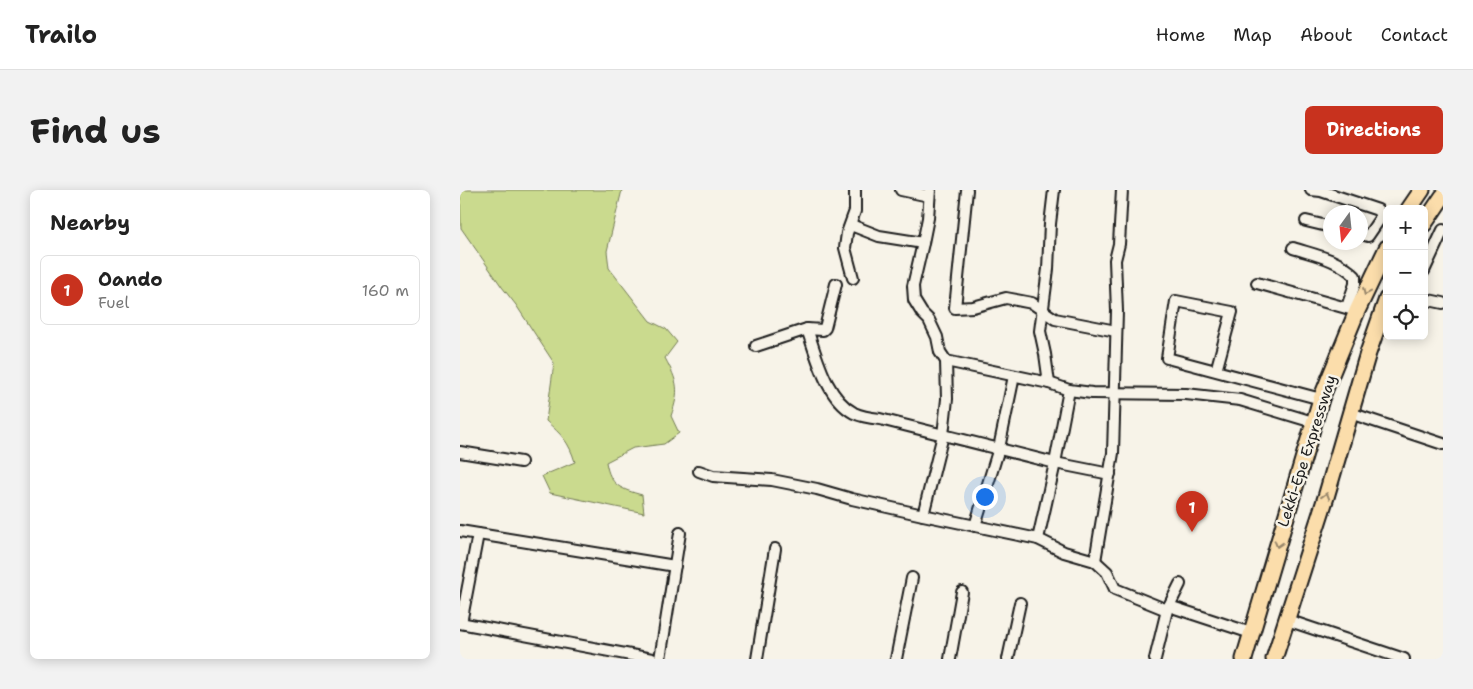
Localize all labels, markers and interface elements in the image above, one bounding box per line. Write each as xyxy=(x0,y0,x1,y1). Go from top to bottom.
text: Trailo xyxy=(25,19,97,51)
text: Home xyxy=(1156,23,1205,47)
text: Map xyxy=(1233,23,1272,47)
text: About xyxy=(1300,23,1353,47)
text: Contact xyxy=(1381,23,1448,47)
button: Directions xyxy=(1305,106,1443,154)
text: Find us xyxy=(30,107,161,154)
north arrow xyxy=(1323,205,1368,250)
map controls xyxy=(1383,205,1428,340)
button: + xyxy=(1383,205,1428,250)
text: Nearby xyxy=(50,209,130,237)
button: − xyxy=(1383,250,1428,295)
text: Oando xyxy=(98,267,163,292)
text: 1 xyxy=(63,280,71,301)
text: 160 m xyxy=(362,280,409,301)
one-way arrow xyxy=(1361,287,1372,296)
text: Fuel xyxy=(98,292,129,313)
button: locate xyxy=(1383,295,1428,340)
street label: Lekki-Epe Expressway xyxy=(1273,372,1341,530)
your location xyxy=(972,484,998,510)
pin: 1 xyxy=(1176,491,1208,532)
one-way arrow xyxy=(1320,492,1330,500)
one-way arrow xyxy=(1273,540,1283,548)

